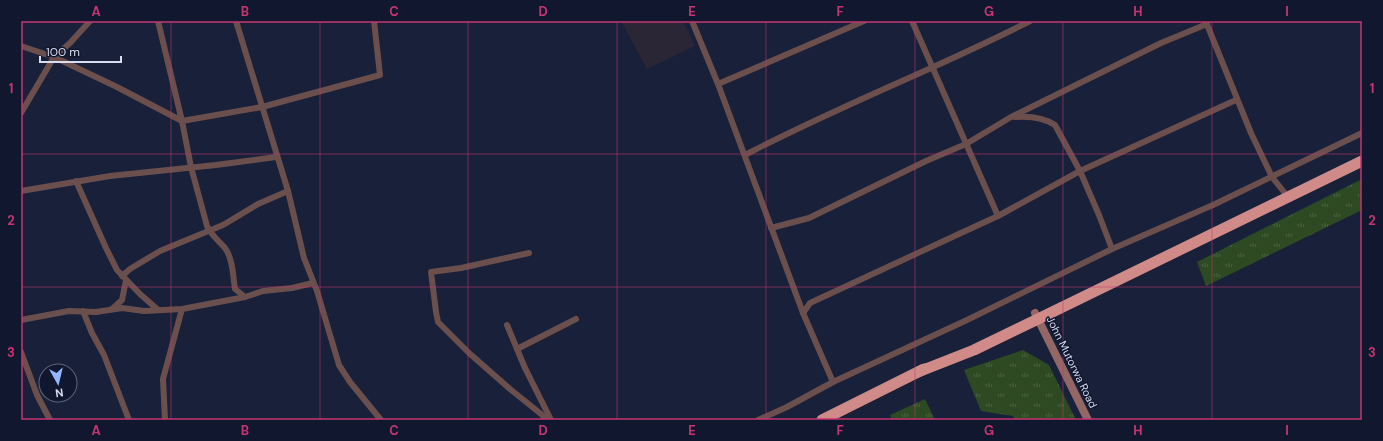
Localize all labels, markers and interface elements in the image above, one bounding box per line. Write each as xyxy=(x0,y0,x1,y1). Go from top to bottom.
text: A xyxy=(91,3,101,20)
text: B xyxy=(241,3,249,20)
text: C xyxy=(389,3,399,20)
text: D xyxy=(538,3,548,20)
text: E xyxy=(688,3,696,20)
text: F xyxy=(836,3,844,20)
text: G xyxy=(984,3,994,20)
text: H xyxy=(1133,3,1143,20)
text: I xyxy=(1285,3,1289,20)
scale bar xyxy=(40,38,121,64)
text: 100 m xyxy=(46,44,80,60)
text: 1 xyxy=(9,80,13,97)
text: 1 xyxy=(1370,80,1374,97)
text: 2 xyxy=(7,212,15,229)
text: 2 xyxy=(1368,212,1376,229)
street label: John Mutorwa Road xyxy=(1044,314,1100,410)
text: 3 xyxy=(7,344,15,361)
text: 3 xyxy=(1368,344,1376,361)
north arrow xyxy=(38,363,78,403)
text: N xyxy=(54,385,64,400)
text: A xyxy=(91,422,101,439)
text: B xyxy=(241,422,249,439)
text: C xyxy=(389,422,399,439)
text: D xyxy=(538,422,548,439)
text: E xyxy=(688,422,696,439)
text: F xyxy=(836,422,844,439)
text: G xyxy=(984,422,994,439)
text: H xyxy=(1133,422,1143,439)
text: I xyxy=(1285,422,1289,439)

